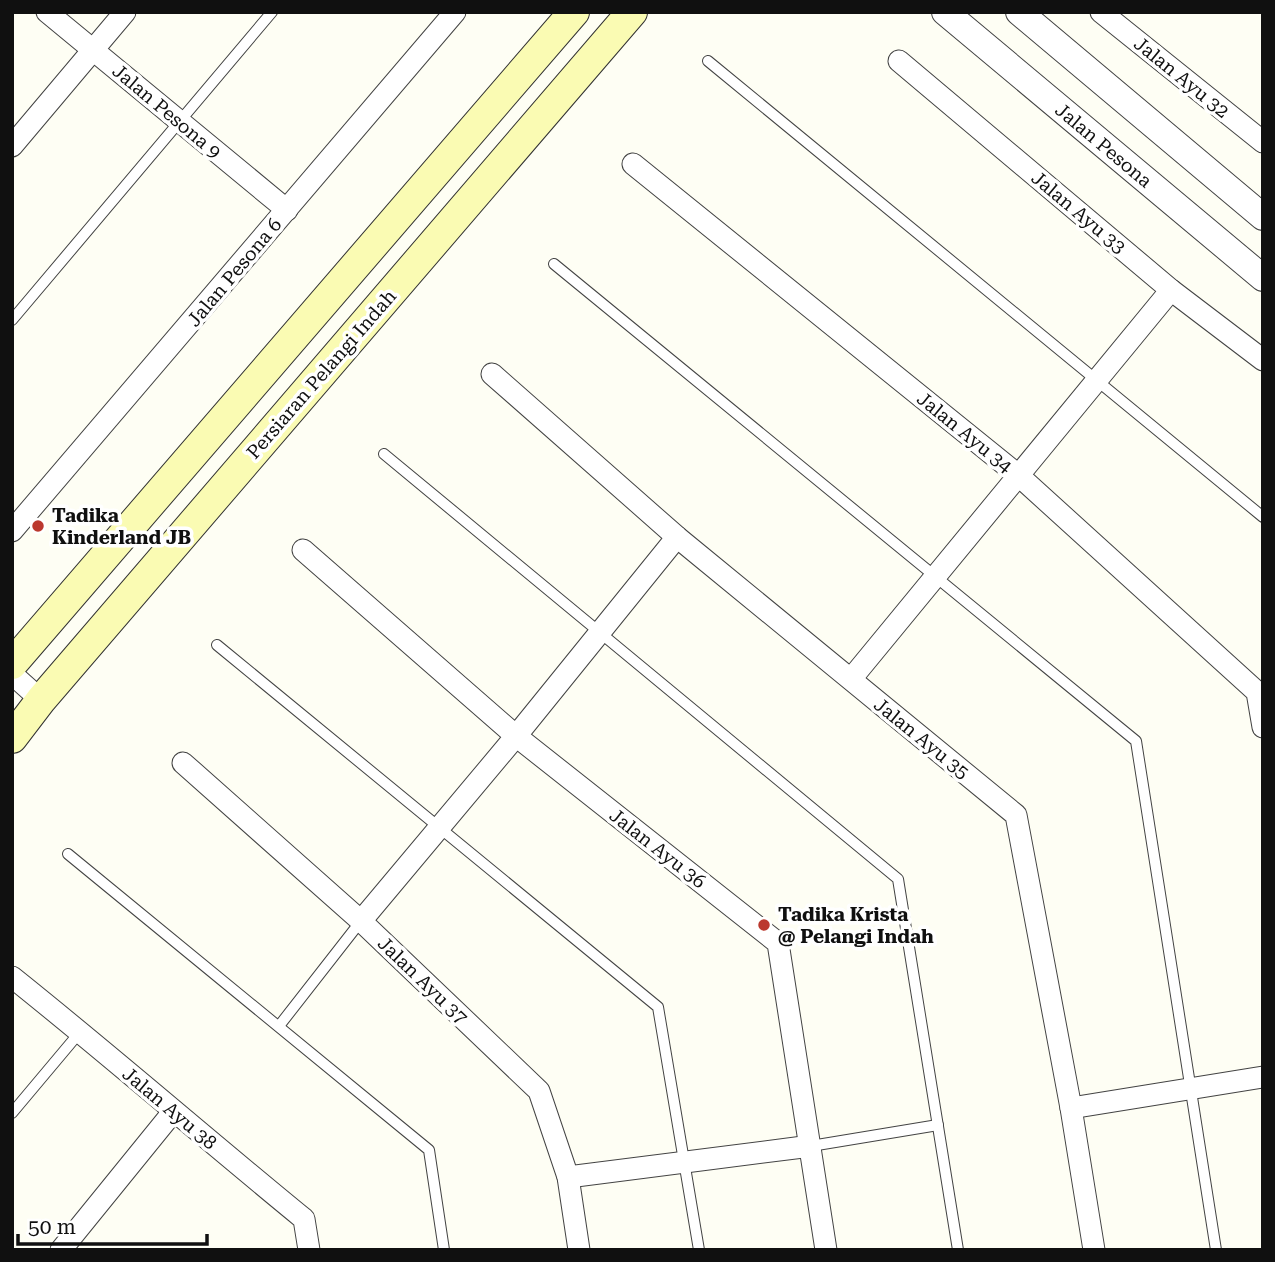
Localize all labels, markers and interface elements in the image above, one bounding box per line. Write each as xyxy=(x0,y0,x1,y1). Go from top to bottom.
street label: Jalan Ayu 32 xyxy=(1129,32,1234,123)
street label: Jalan Pesona 9 xyxy=(108,59,226,163)
street label: Jalan Pesona xyxy=(1051,98,1157,193)
street label: Jalan Ayu 33 xyxy=(1027,166,1130,258)
street label: Jalan Pesona 6 xyxy=(182,213,286,331)
street label: Persiaran Pelangi Indah xyxy=(242,285,401,464)
street label: Jalan Ayu 34 xyxy=(912,387,1017,478)
place label: Tadika Kinderland JB xyxy=(52,504,191,549)
marker: Tadika Kinderland JB xyxy=(30,518,46,534)
street label: Jalan Ayu 35 xyxy=(869,693,974,784)
street label: Jalan Ayu 36 xyxy=(605,804,710,893)
place label: Tadika Krista @ Pelangi Indah xyxy=(778,903,934,948)
marker: Tadika Krista @ Pelangi Indah xyxy=(756,917,772,933)
street label: Jalan Ayu 37 xyxy=(373,932,473,1029)
street label: Jalan Ayu 38 xyxy=(118,1062,221,1154)
scale bar xyxy=(18,1202,206,1246)
text: 50 m xyxy=(28,1215,76,1239)

